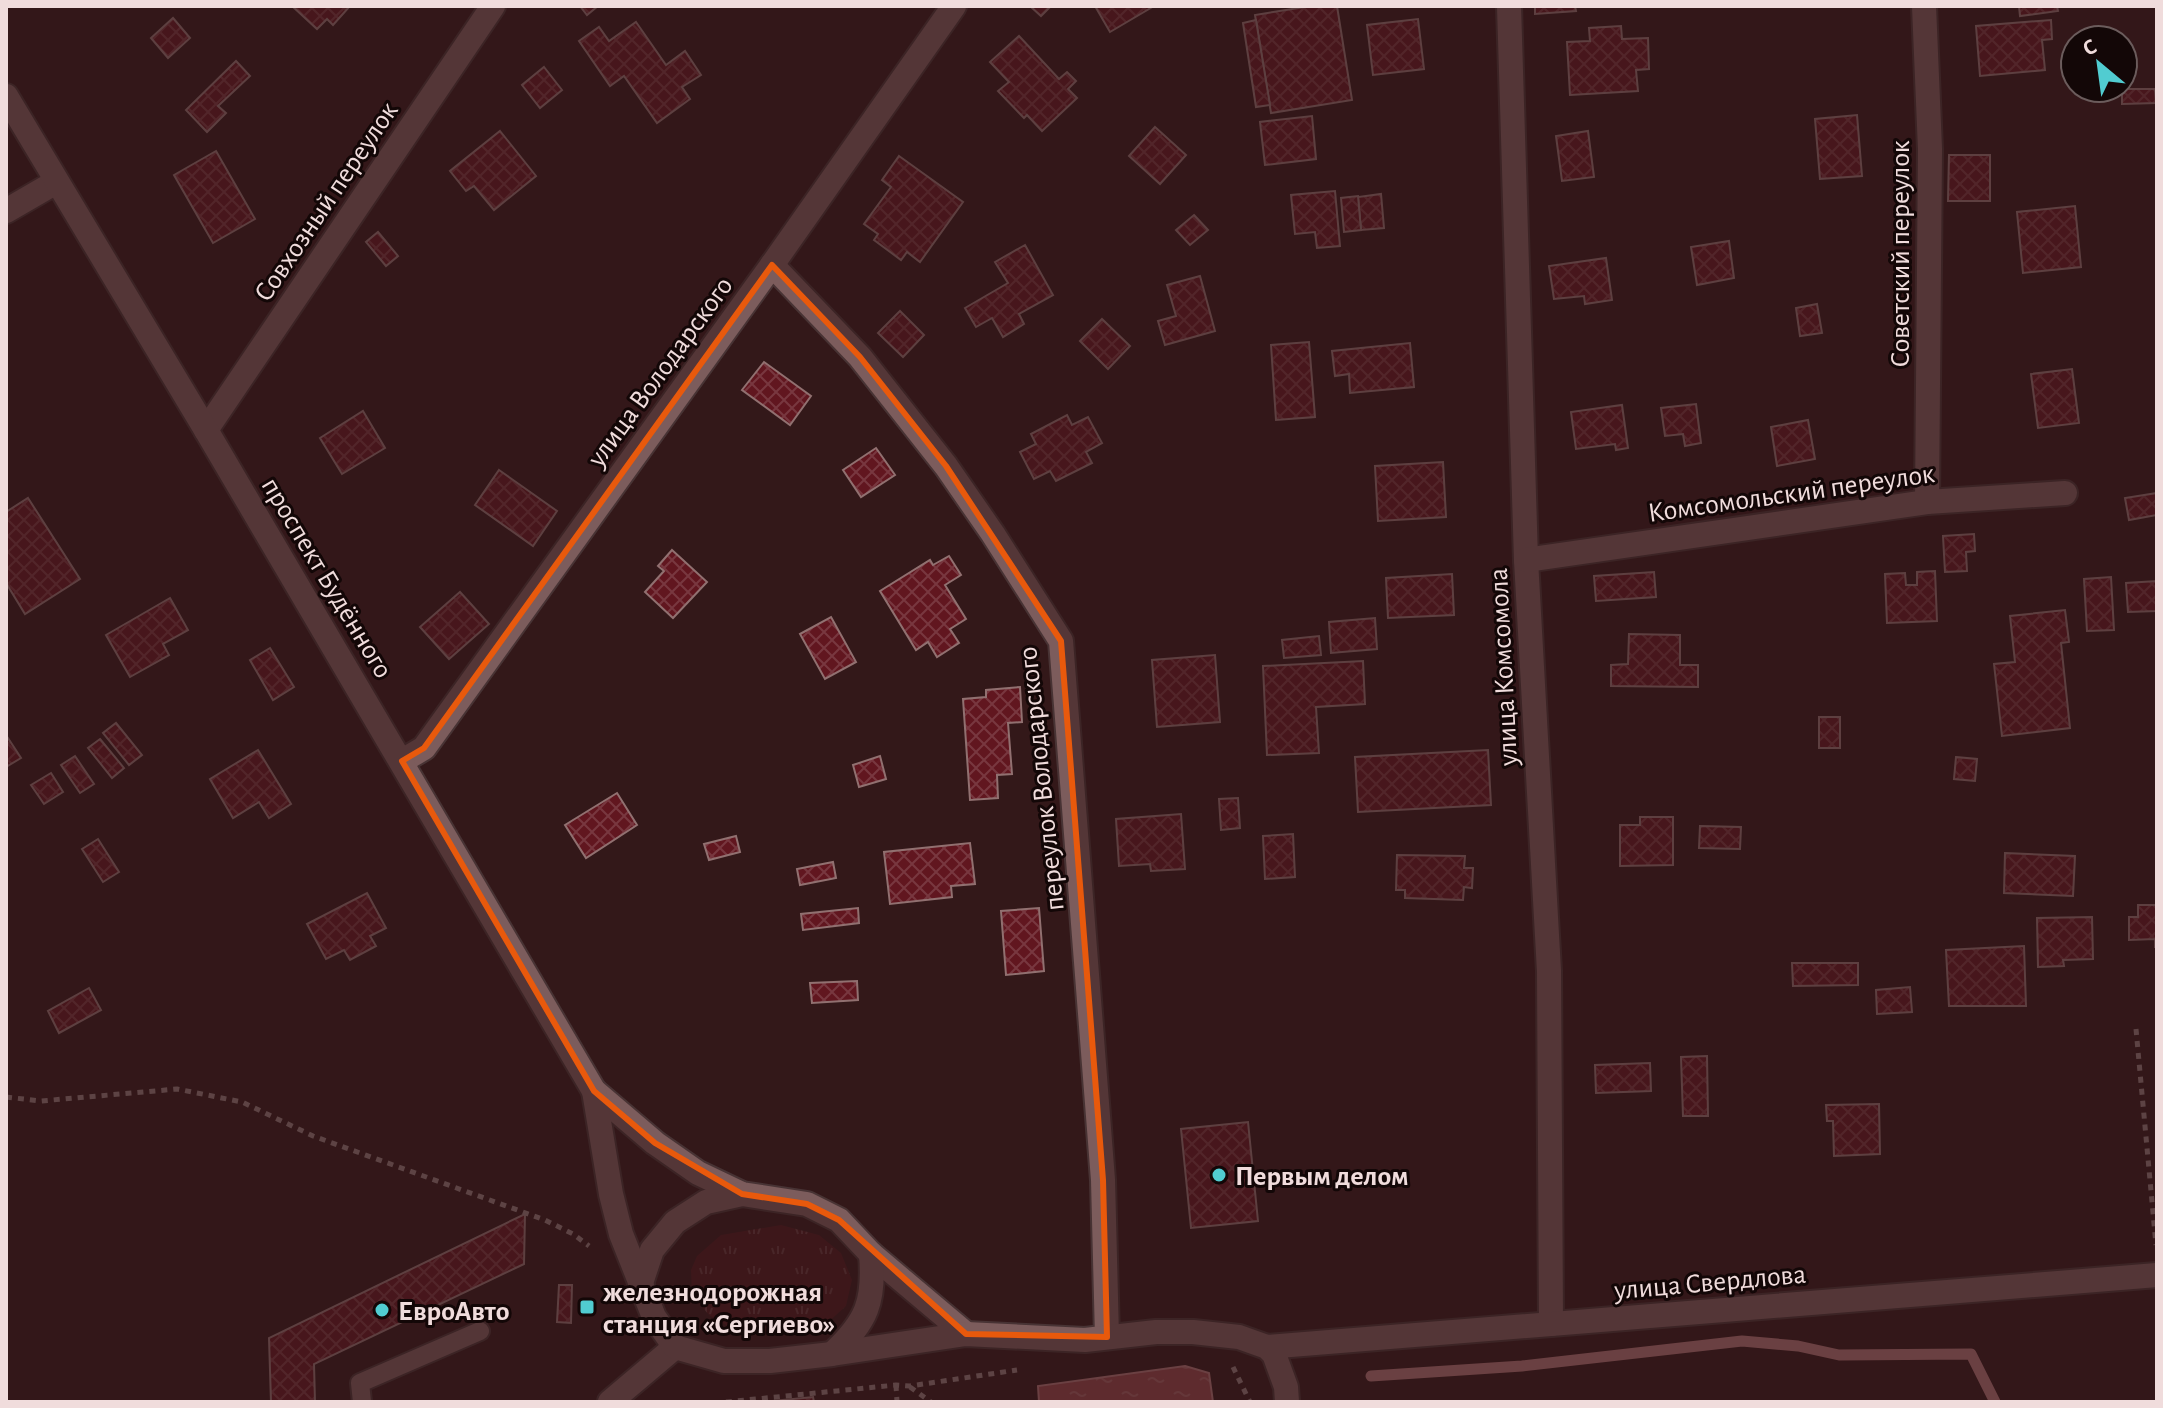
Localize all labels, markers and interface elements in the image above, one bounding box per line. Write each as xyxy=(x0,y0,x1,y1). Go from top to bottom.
north arrow xyxy=(2059,24,2139,104)
text: С xyxy=(2079,35,2100,60)
street label: Совхозный переулок xyxy=(250,97,404,307)
street label: Советский переулок xyxy=(1887,140,1915,368)
street label: улица Володарского xyxy=(582,272,739,473)
street label: Комсомольский переулок xyxy=(1646,460,1936,528)
street label: проспект Будённого xyxy=(255,473,397,683)
street label: улица Комсомола xyxy=(1485,567,1523,768)
street label: переулок Володарского xyxy=(1014,645,1070,912)
place label: Первым делом xyxy=(1235,1163,1409,1191)
marker: Первым делом xyxy=(1210,1166,1228,1184)
street label: улица Свердлова xyxy=(1612,1261,1807,1305)
place label: железнодорожная станция «Сергиево» xyxy=(603,1279,835,1339)
place label: ЕвроАвто xyxy=(398,1298,509,1326)
marker: железнодорожная станция «Сергиево» xyxy=(578,1298,596,1316)
marker: ЕвроАвто xyxy=(373,1301,391,1319)

